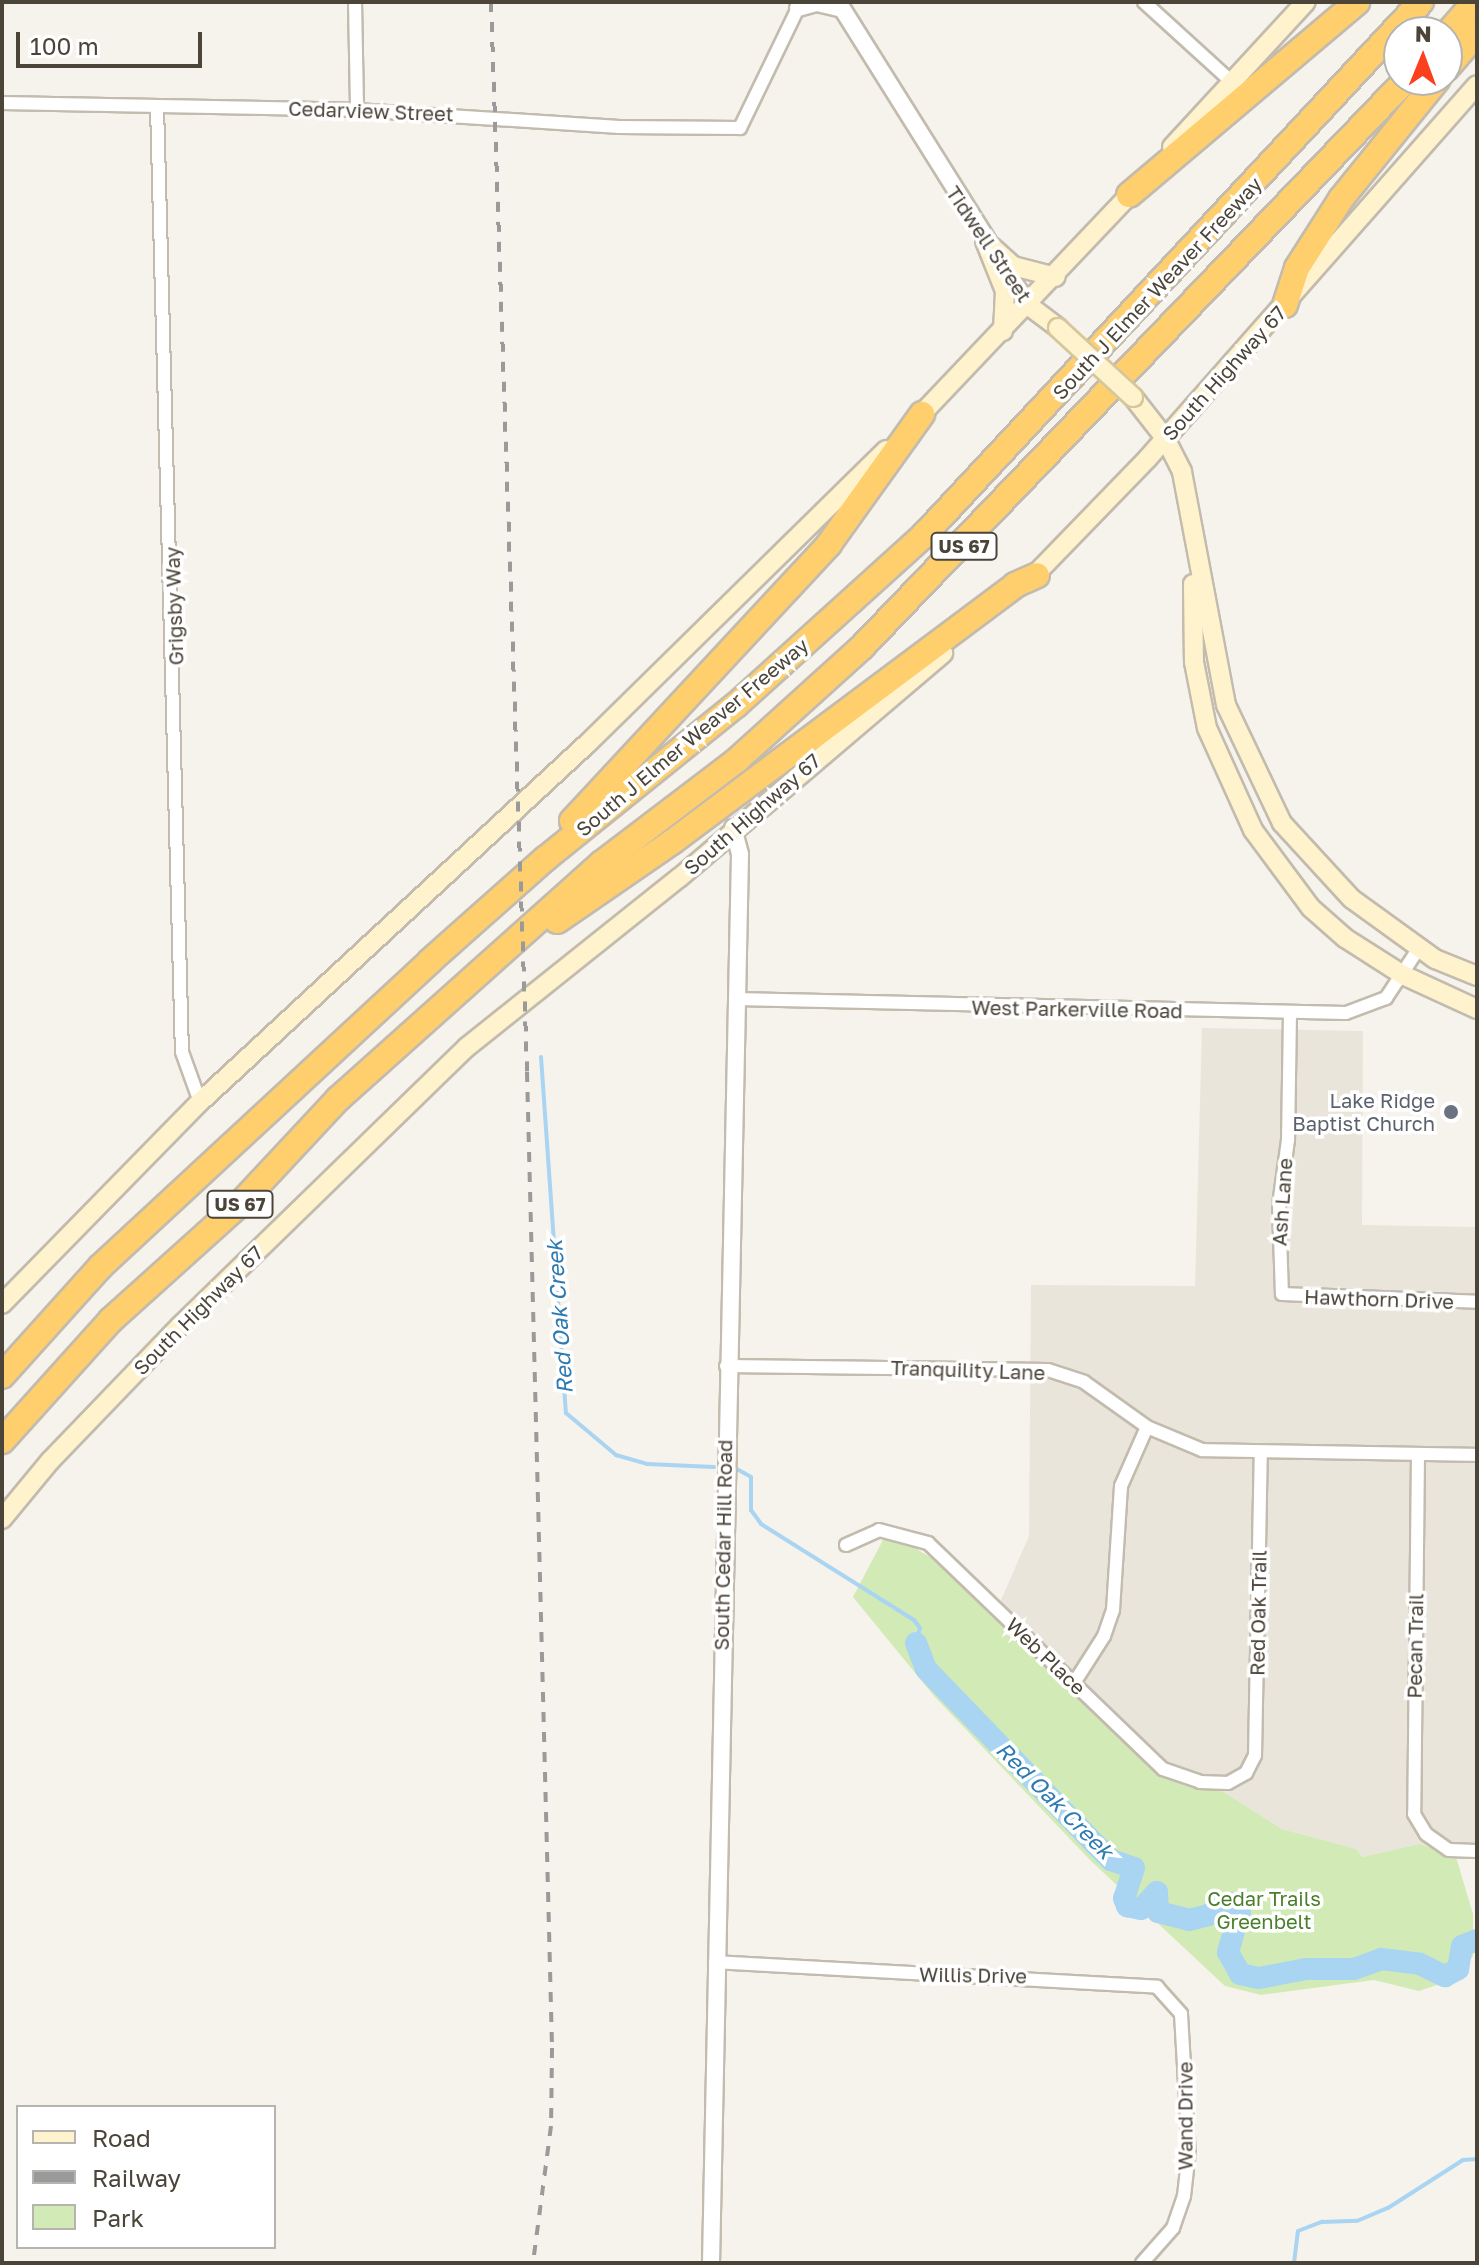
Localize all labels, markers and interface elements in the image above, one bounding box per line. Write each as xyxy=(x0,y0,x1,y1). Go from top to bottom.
scale bar xyxy=(20,16,206,66)
north arrow xyxy=(1383,16,1463,96)
text: N xyxy=(1415,20,1432,47)
text: 100 m xyxy=(30,31,99,60)
street label: Cedarview Street xyxy=(288,96,454,126)
street label: South J Elmer Weaver Freeway xyxy=(1047,172,1267,404)
street label: Tidwell Street xyxy=(941,181,1037,307)
street label: South Highway 67 xyxy=(1157,301,1291,445)
road number: US 67 xyxy=(930,532,998,560)
street label: Grigsby Way xyxy=(160,546,188,666)
street label: South J Elmer Weaver Freeway xyxy=(571,633,813,841)
street label: South Highway 67 xyxy=(679,748,825,880)
street label: West Parkerville Road xyxy=(971,995,1183,1023)
place label: Lake Ridge Baptist Church xyxy=(1292,1088,1435,1135)
marker: Lake Ridge Baptist Church xyxy=(1442,1103,1460,1121)
street label: Ash Lane xyxy=(1267,1157,1297,1247)
road number: US 67 xyxy=(206,1190,274,1218)
water label: Red Oak Creek xyxy=(540,1239,578,1395)
street label: South Highway 67 xyxy=(128,1240,268,1380)
street label: Hawthorn Drive xyxy=(1304,1284,1454,1314)
street label: Tranquility Lane xyxy=(890,1355,1046,1385)
street label: South Cedar Hill Road xyxy=(709,1439,737,1651)
street label: Red Oak Trail xyxy=(1245,1550,1271,1676)
street label: Pecan Trail xyxy=(1402,1593,1428,1699)
street label: Web Place xyxy=(1001,1612,1091,1700)
water label: Red Oak Creek xyxy=(991,1736,1119,1864)
park label: Cedar Trails Greenbelt xyxy=(1207,1887,1321,1934)
street label: Willis Drive xyxy=(919,1962,1027,1988)
street label: Wand Drive xyxy=(1173,2062,1197,2170)
legend xyxy=(16,2105,276,2249)
text: Road xyxy=(92,2123,151,2152)
text: Railway xyxy=(92,2163,181,2192)
text: Park xyxy=(92,2203,144,2232)

